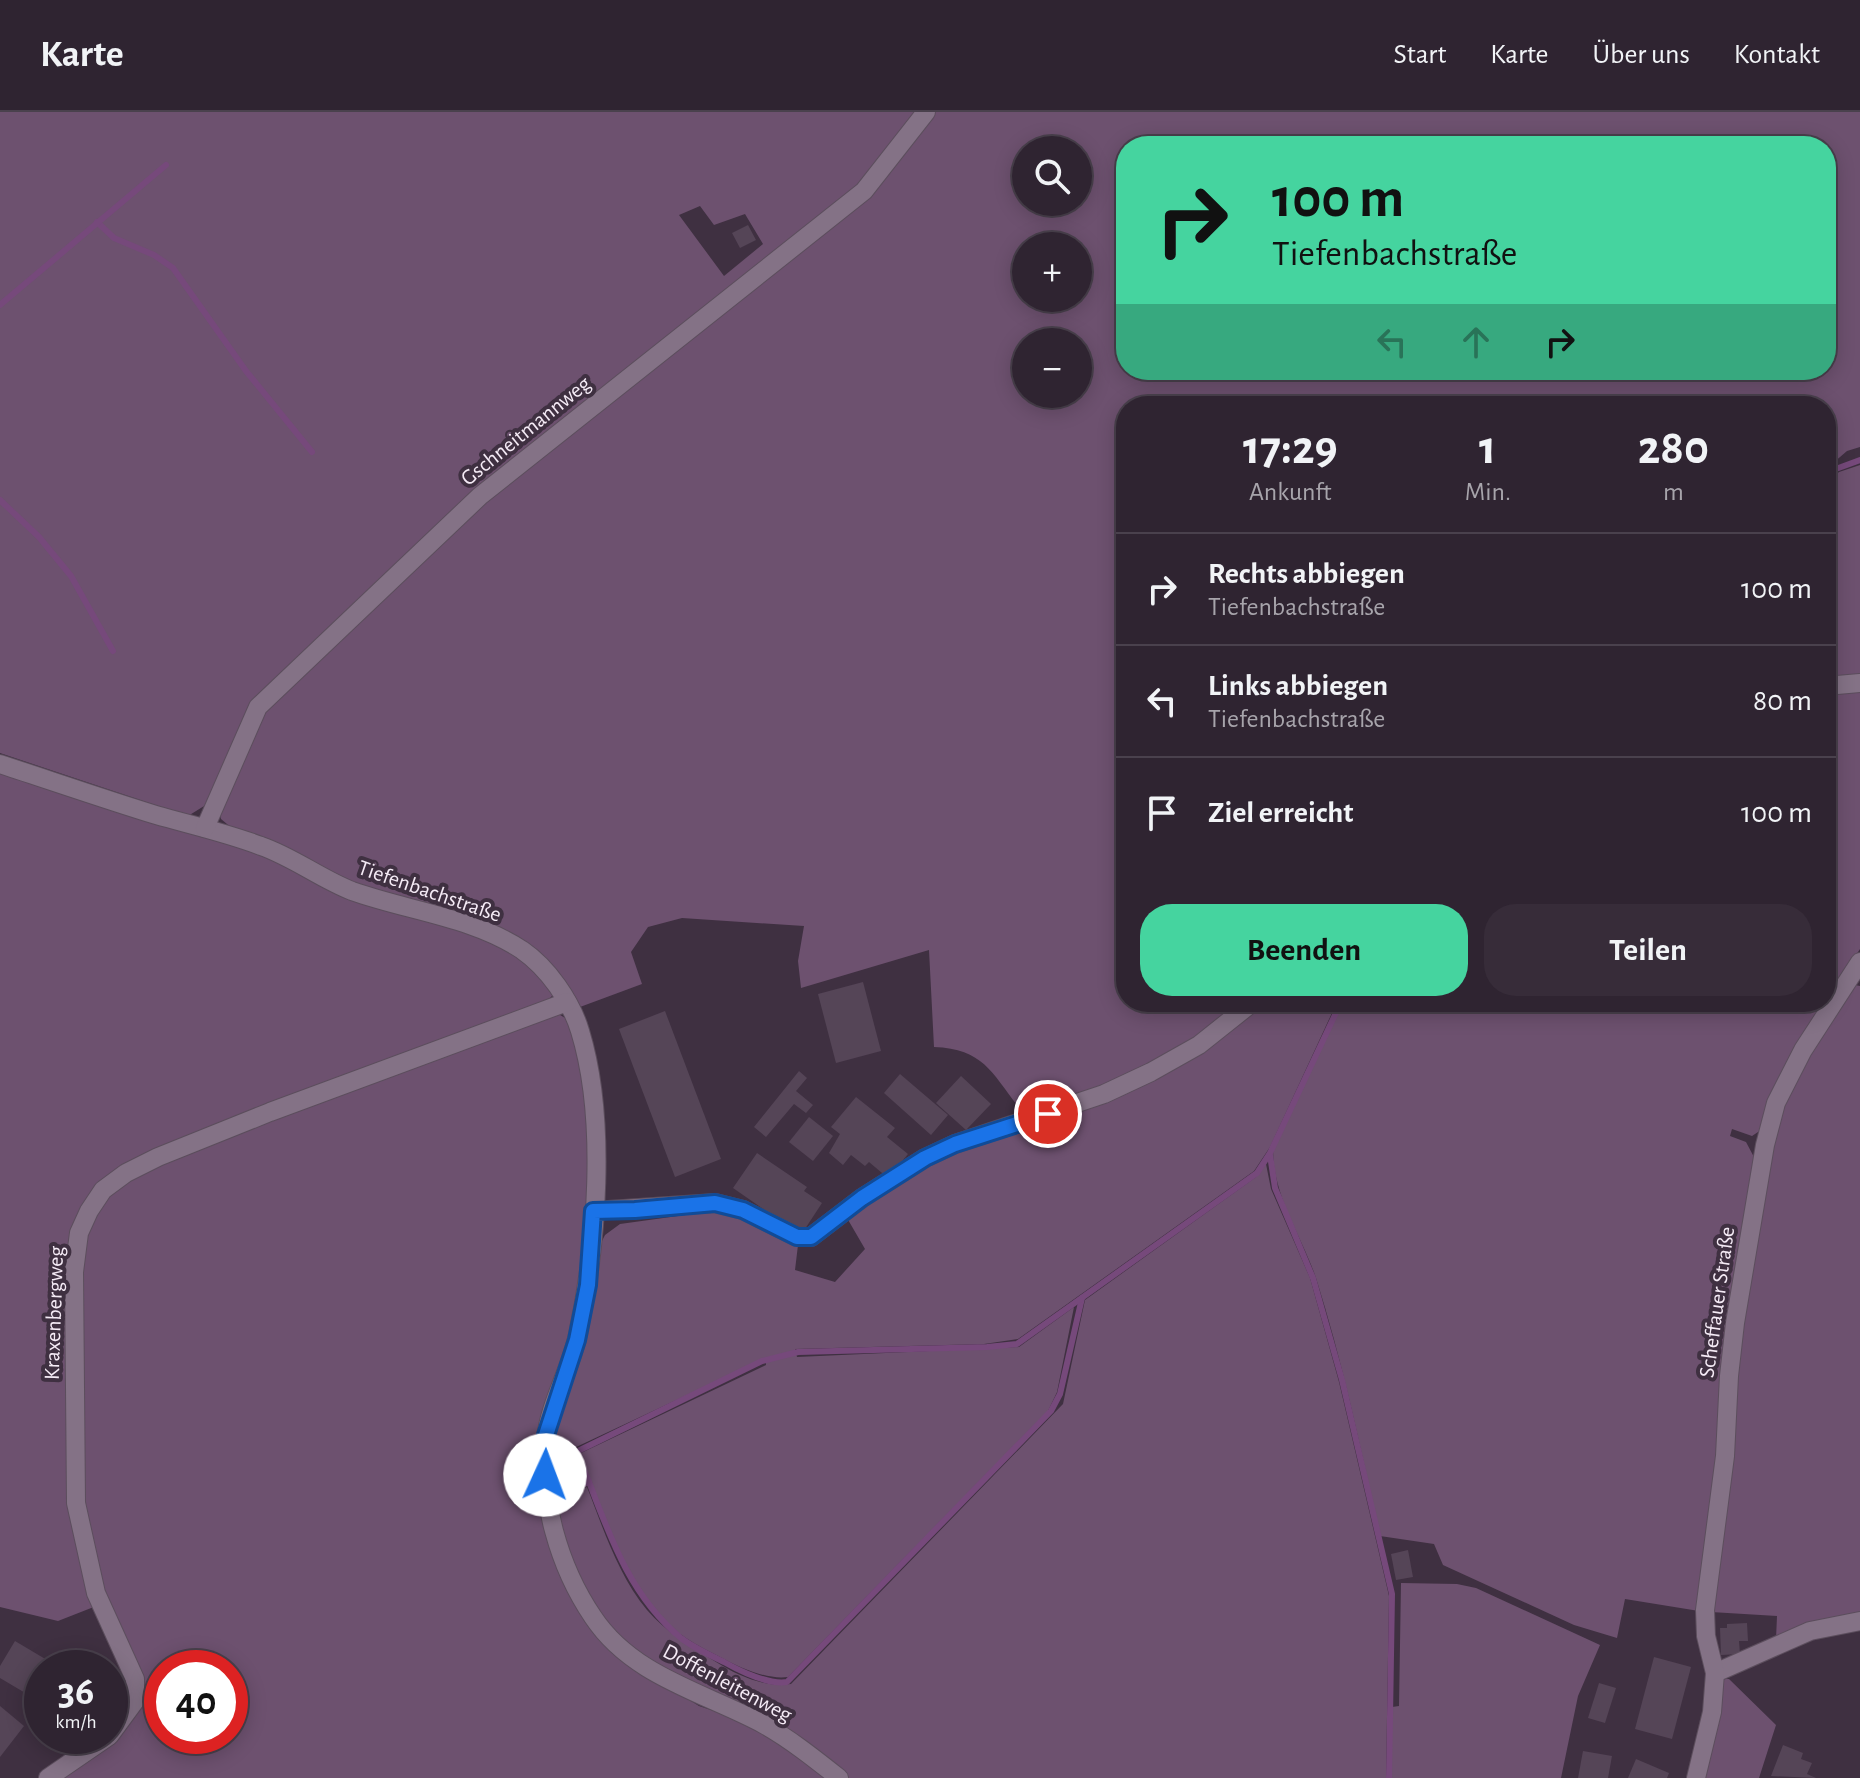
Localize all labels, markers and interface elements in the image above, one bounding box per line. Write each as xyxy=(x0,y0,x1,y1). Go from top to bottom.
text: Karte xyxy=(40,36,124,74)
text: Start xyxy=(1394,41,1446,69)
text: Karte xyxy=(1490,41,1549,69)
text: Über uns xyxy=(1593,41,1690,69)
text: Kontakt xyxy=(1734,41,1820,69)
map controls xyxy=(1012,136,1092,408)
button: search xyxy=(1012,136,1092,216)
icon: right xyxy=(1140,168,1244,272)
text: 100 m xyxy=(1272,171,1404,227)
button: + xyxy=(1012,232,1092,312)
text: Tiefenbachstraße xyxy=(1272,236,1517,272)
icon: left xyxy=(1370,320,1414,364)
icon: ahead xyxy=(1454,320,1498,364)
icon: right xyxy=(1538,320,1582,364)
button: − xyxy=(1012,328,1092,408)
street label: Gschneitmannweg xyxy=(457,372,595,490)
text: 17:29 xyxy=(1243,425,1338,473)
text: 1 xyxy=(1479,425,1496,473)
text: 280 xyxy=(1638,425,1709,473)
text: Ankunft xyxy=(1249,479,1332,505)
text: Min. xyxy=(1465,479,1511,505)
text: m xyxy=(1663,479,1684,505)
text: Rechts abbiegen xyxy=(1208,559,1405,589)
icon: right xyxy=(1140,567,1184,611)
text: 100 m xyxy=(1741,574,1812,604)
text: Tiefenbachstraße xyxy=(1208,594,1385,620)
text: Links abbiegen xyxy=(1208,671,1388,701)
icon: left xyxy=(1140,679,1184,723)
text: 80 m xyxy=(1753,686,1812,716)
text: Tiefenbachstraße xyxy=(1208,706,1385,732)
icon: arrive xyxy=(1140,791,1184,835)
text: Ziel erreicht xyxy=(1208,798,1353,828)
text: 100 m xyxy=(1741,798,1812,828)
street label: Tiefenbachstraße xyxy=(355,856,504,926)
button: Beenden xyxy=(1140,904,1468,996)
button: Teilen xyxy=(1484,904,1812,996)
pin xyxy=(1014,1080,1082,1148)
icon: arrive xyxy=(1026,1092,1070,1136)
street label: Scheffauer Straße xyxy=(1696,1225,1738,1379)
street label: Kraxenbergweg xyxy=(41,1245,67,1380)
position arrow xyxy=(503,1433,587,1517)
street label: Doffenleitenweg xyxy=(659,1640,796,1726)
speed limit sign: 40 xyxy=(144,1650,248,1754)
text: 36 xyxy=(58,1672,94,1712)
text: km/h xyxy=(55,1712,97,1732)

